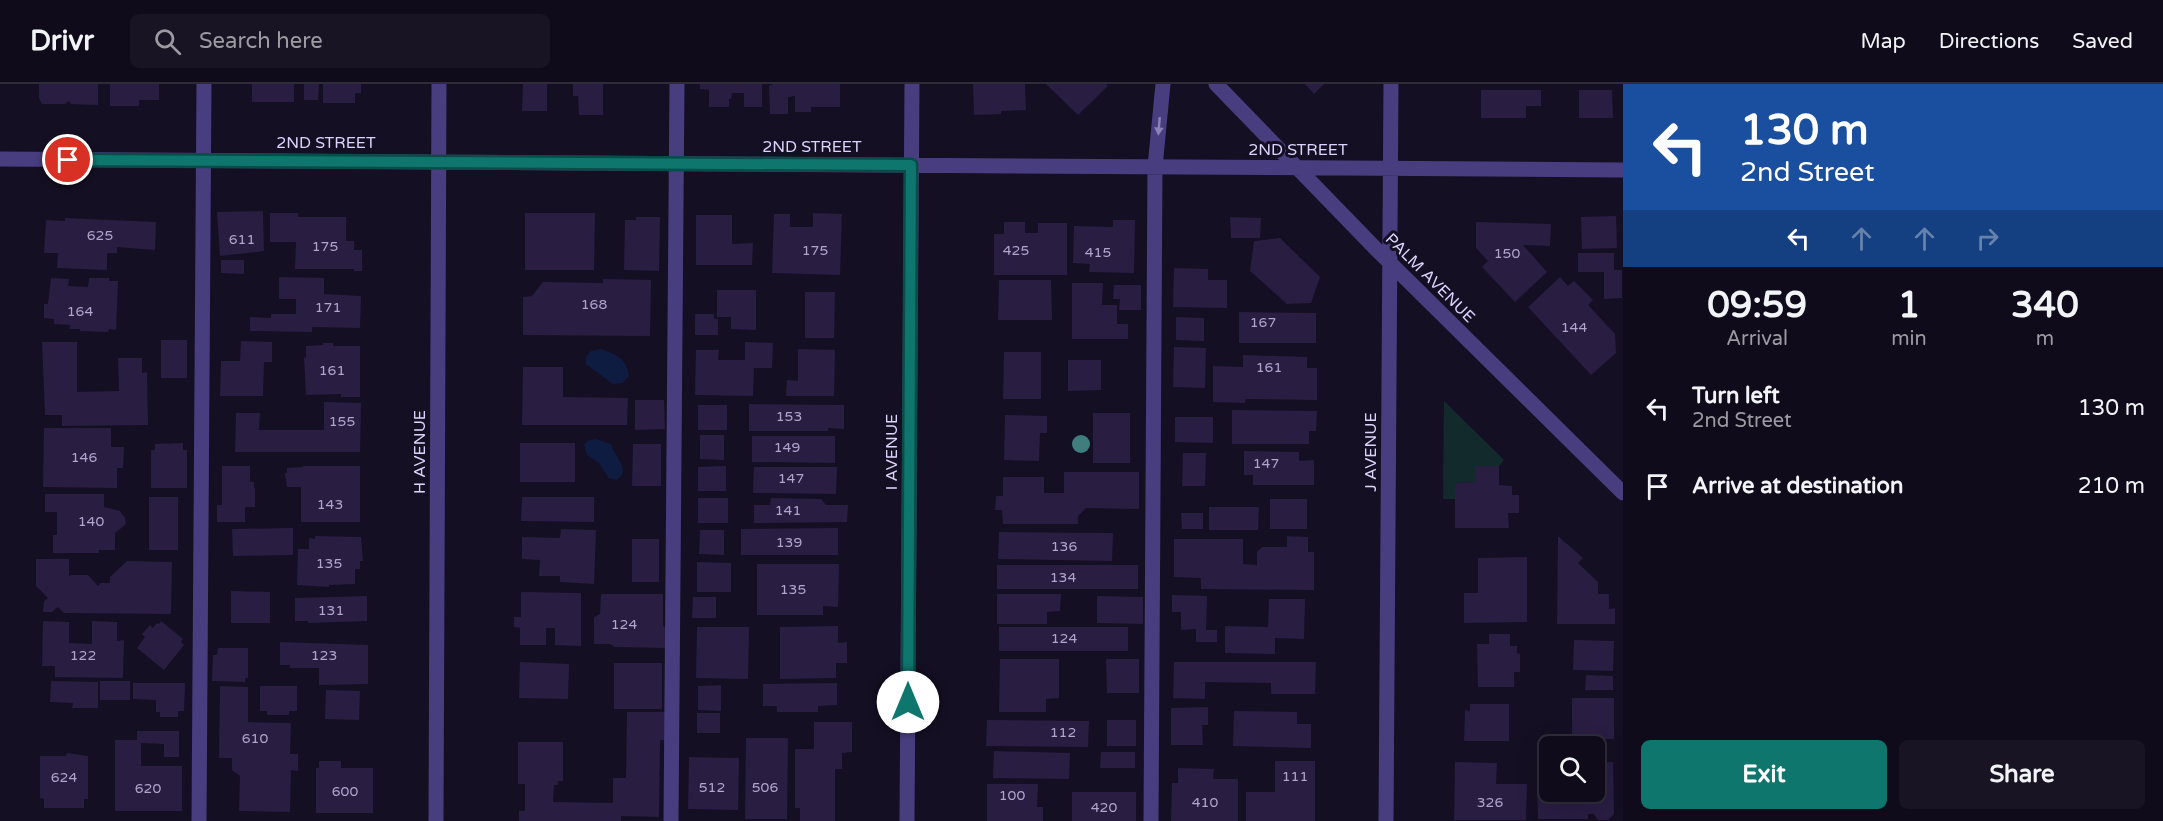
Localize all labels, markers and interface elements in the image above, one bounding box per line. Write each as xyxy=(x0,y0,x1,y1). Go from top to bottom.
search box xyxy=(130,14,550,68)
text: Drivr xyxy=(30,24,94,58)
icon: search xyxy=(151,25,184,58)
text: Search here xyxy=(199,28,323,54)
text: Map xyxy=(1860,29,1906,54)
text: Directions xyxy=(1939,29,2039,54)
text: Saved xyxy=(2072,29,2133,54)
text: 130 m xyxy=(1740,105,1869,156)
icon: left xyxy=(1641,108,1719,186)
one-way arrow xyxy=(1154,116,1164,135)
street label: 2ND STREET xyxy=(276,133,376,153)
pin xyxy=(42,134,93,185)
street label: 2ND STREET xyxy=(762,137,862,157)
street label: 2ND STREET xyxy=(1248,140,1348,160)
icon: arrive xyxy=(51,143,84,176)
text: 2nd Street xyxy=(1740,156,1875,189)
icon: left xyxy=(1782,222,1815,255)
icon: ahead xyxy=(1845,222,1878,255)
icon: ahead xyxy=(1908,222,1941,255)
icon: right xyxy=(1971,222,2004,255)
house number: 625 xyxy=(87,227,113,244)
street label: PALM AVENUE xyxy=(1381,229,1479,327)
house number: 611 xyxy=(229,231,255,248)
house number: 175 xyxy=(312,238,338,255)
house number: 175 xyxy=(802,242,828,259)
house number: 425 xyxy=(1003,242,1029,259)
house number: 415 xyxy=(1085,244,1111,261)
house number: 150 xyxy=(1494,245,1520,262)
text: 09:59 xyxy=(1707,284,1807,327)
text: 1 xyxy=(1898,284,1920,327)
text: 340 xyxy=(2011,284,2079,327)
house number: 168 xyxy=(581,296,607,313)
house number: 171 xyxy=(315,299,341,316)
house number: 164 xyxy=(67,303,93,320)
house number: 167 xyxy=(1250,314,1276,331)
house number: 144 xyxy=(1561,319,1587,336)
text: Arrival xyxy=(1726,327,1788,351)
text: min xyxy=(1891,327,1927,351)
text: m xyxy=(2036,327,2054,351)
house number: 161 xyxy=(1256,359,1282,376)
house number: 161 xyxy=(319,362,345,379)
text: Turn left xyxy=(1692,383,1780,409)
icon: left xyxy=(1641,392,1674,425)
text: 130 m xyxy=(2078,395,2145,421)
house number: 153 xyxy=(776,408,802,425)
text: 2nd Street xyxy=(1692,409,1792,433)
street label: H AVENUE xyxy=(410,410,430,494)
street label: J AVENUE xyxy=(1361,412,1381,492)
house number: 155 xyxy=(329,413,355,430)
street label: I AVENUE xyxy=(882,414,902,490)
house number: 149 xyxy=(774,439,800,456)
house number: 146 xyxy=(71,449,97,466)
house number: 147 xyxy=(1253,455,1279,472)
house number: 147 xyxy=(778,470,804,487)
icon: arrive xyxy=(1641,470,1674,503)
text: Arrive at destination xyxy=(1692,473,1903,499)
text: 210 m xyxy=(2078,473,2145,499)
house number: 143 xyxy=(317,496,343,513)
house number: 141 xyxy=(775,502,801,519)
house number: 140 xyxy=(78,513,104,530)
house number: 139 xyxy=(776,534,802,551)
house number: 136 xyxy=(1051,538,1077,555)
house number: 135 xyxy=(316,555,342,572)
house number: 134 xyxy=(1050,569,1076,586)
house number: 135 xyxy=(780,581,806,598)
house number: 131 xyxy=(318,602,344,619)
house number: 124 xyxy=(611,616,637,633)
house number: 124 xyxy=(1051,630,1077,647)
house number: 122 xyxy=(70,647,96,664)
house number: 123 xyxy=(311,647,337,664)
position arrow xyxy=(876,670,940,734)
house number: 112 xyxy=(1050,724,1076,741)
house number: 610 xyxy=(242,730,268,747)
map controls xyxy=(1539,736,1605,802)
button: search xyxy=(1539,736,1605,802)
button: Exit xyxy=(1641,740,1887,809)
button: Share xyxy=(1899,740,2145,809)
house number: 111 xyxy=(1282,768,1308,785)
house number: 624 xyxy=(51,769,77,786)
house number: 512 xyxy=(699,779,725,796)
house number: 506 xyxy=(752,779,778,796)
house number: 620 xyxy=(135,780,161,797)
house number: 600 xyxy=(332,783,358,800)
house number: 100 xyxy=(999,787,1025,804)
house number: 410 xyxy=(1192,794,1218,811)
house number: 326 xyxy=(1477,794,1503,811)
house number: 420 xyxy=(1091,799,1117,816)

